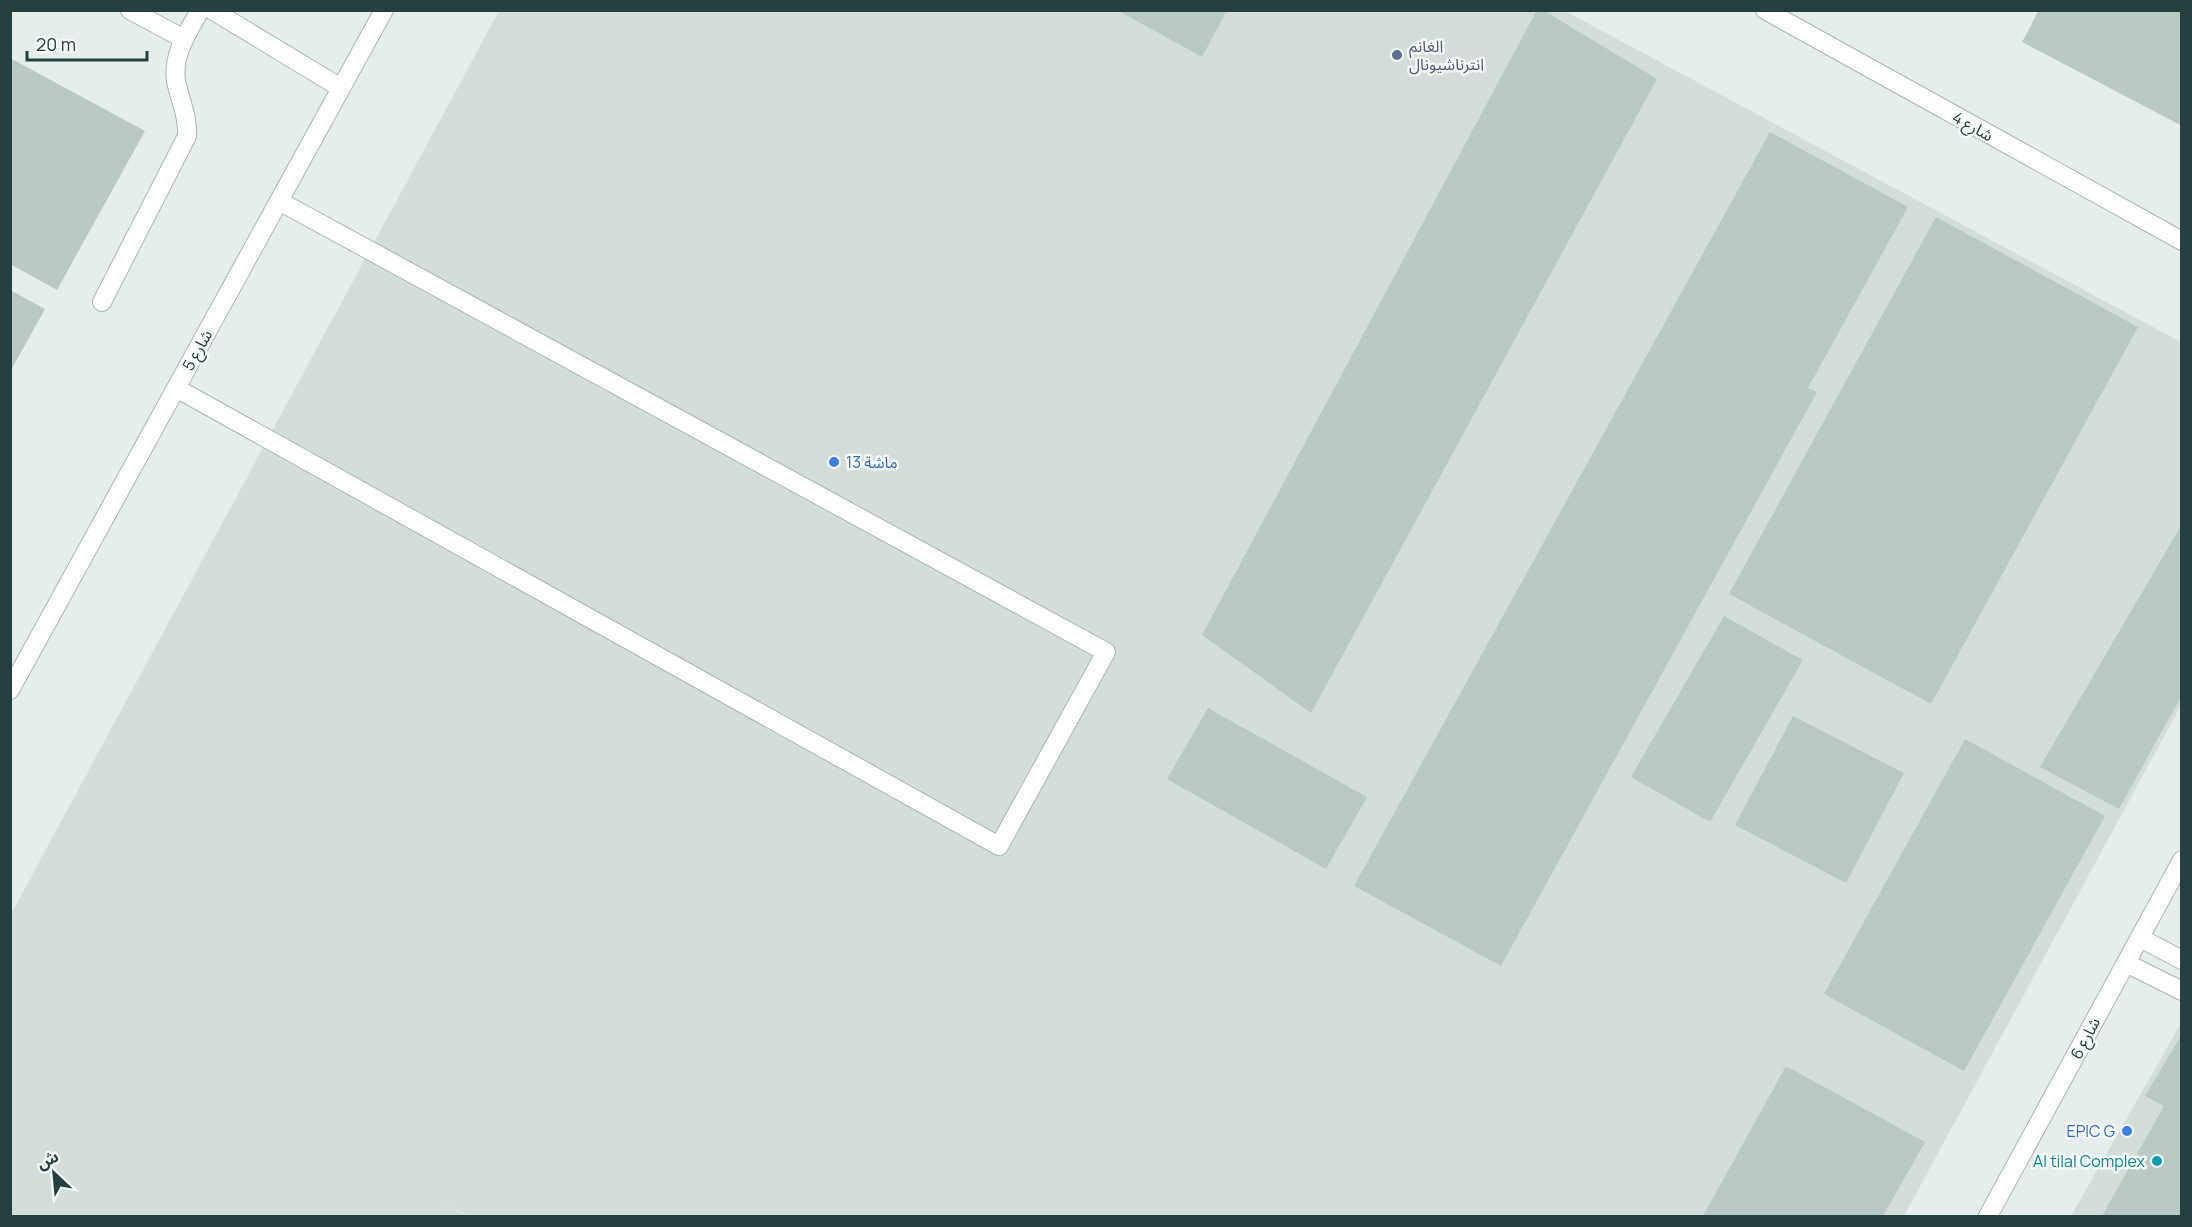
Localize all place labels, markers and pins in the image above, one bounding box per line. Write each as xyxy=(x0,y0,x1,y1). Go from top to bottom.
place label: الغانم انترناشيونال xyxy=(1409,35,1484,75)
marker: الغانم انترناشيونال xyxy=(1390,48,1404,62)
place label: ماشة 13 xyxy=(846,451,898,473)
marker: ماشة 13 xyxy=(827,455,841,469)
place label: EPIC G xyxy=(2067,1120,2115,1142)
marker: EPIC G xyxy=(2120,1124,2134,1138)
place label: Al tilal Complex xyxy=(2033,1150,2146,1172)
marker: Al tilal Complex xyxy=(2150,1154,2164,1168)

